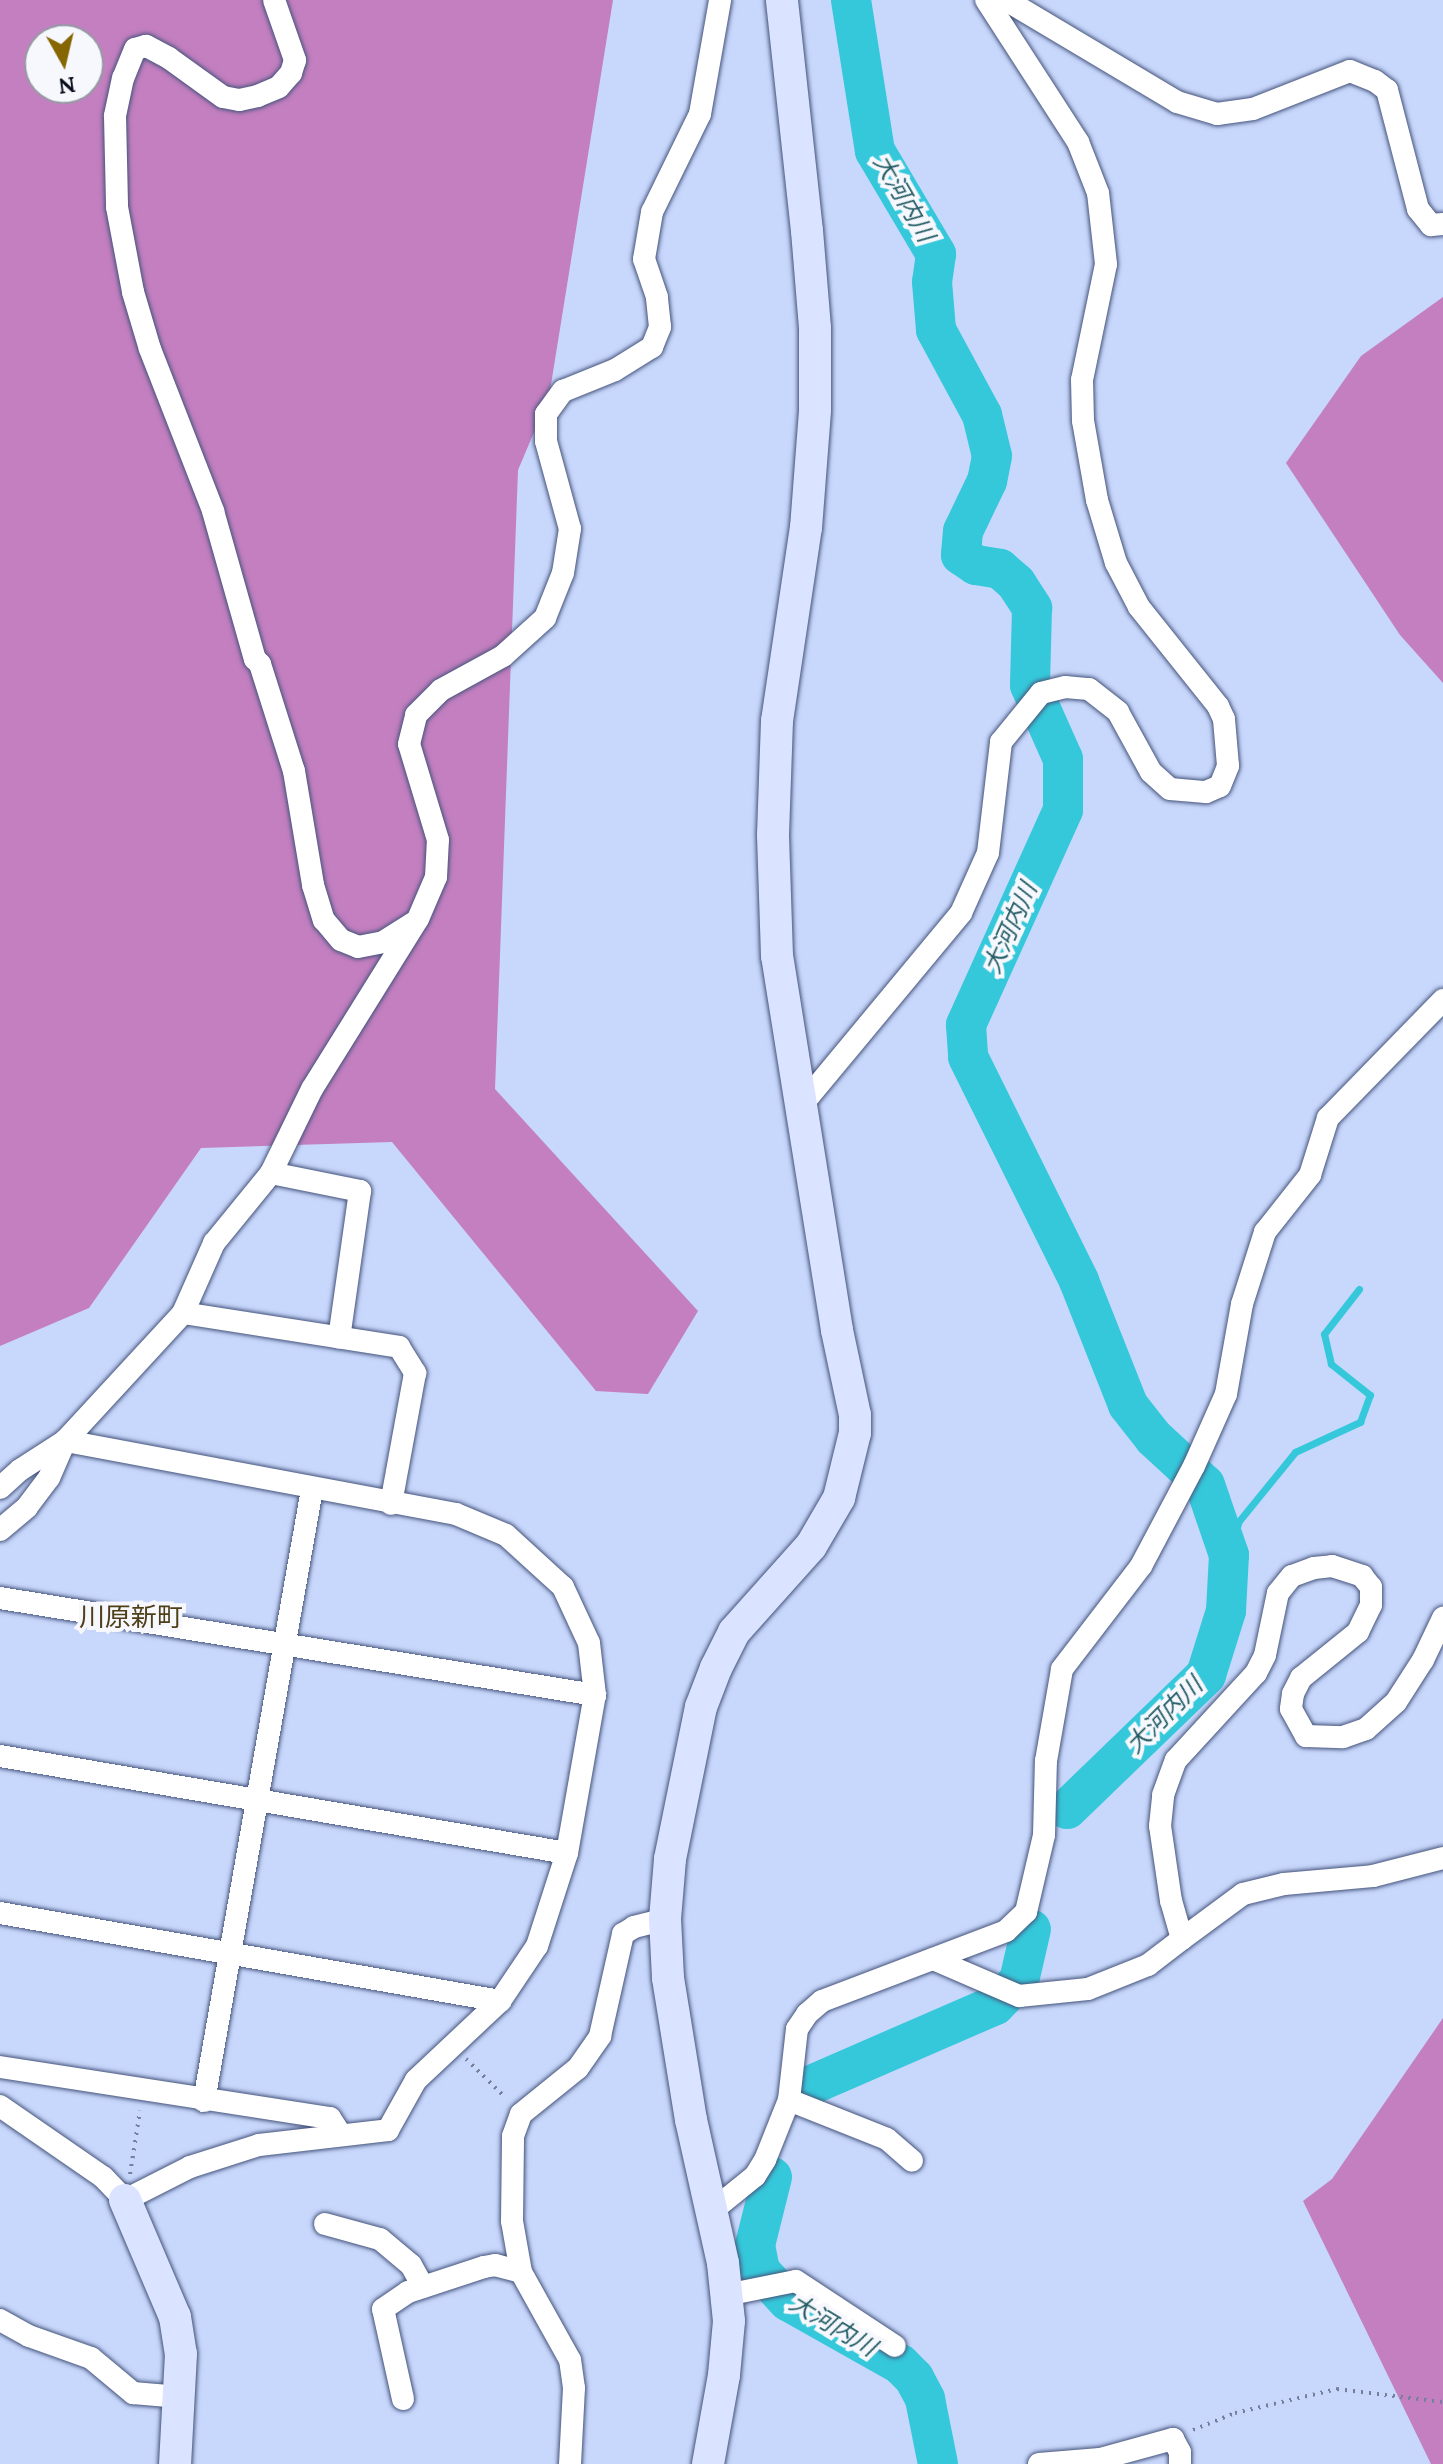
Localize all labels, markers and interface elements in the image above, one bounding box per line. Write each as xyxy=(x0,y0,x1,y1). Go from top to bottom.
north arrow xyxy=(24,24,104,104)
text: N xyxy=(57,71,77,101)
water label: 大河内川 xyxy=(868,149,940,247)
water label: 大河内川 xyxy=(977,878,1043,978)
district label: 川原新町 xyxy=(79,1601,183,1633)
water label: 大河内川 xyxy=(1120,1671,1208,1759)
water label: 大河内川 xyxy=(784,2288,882,2362)

